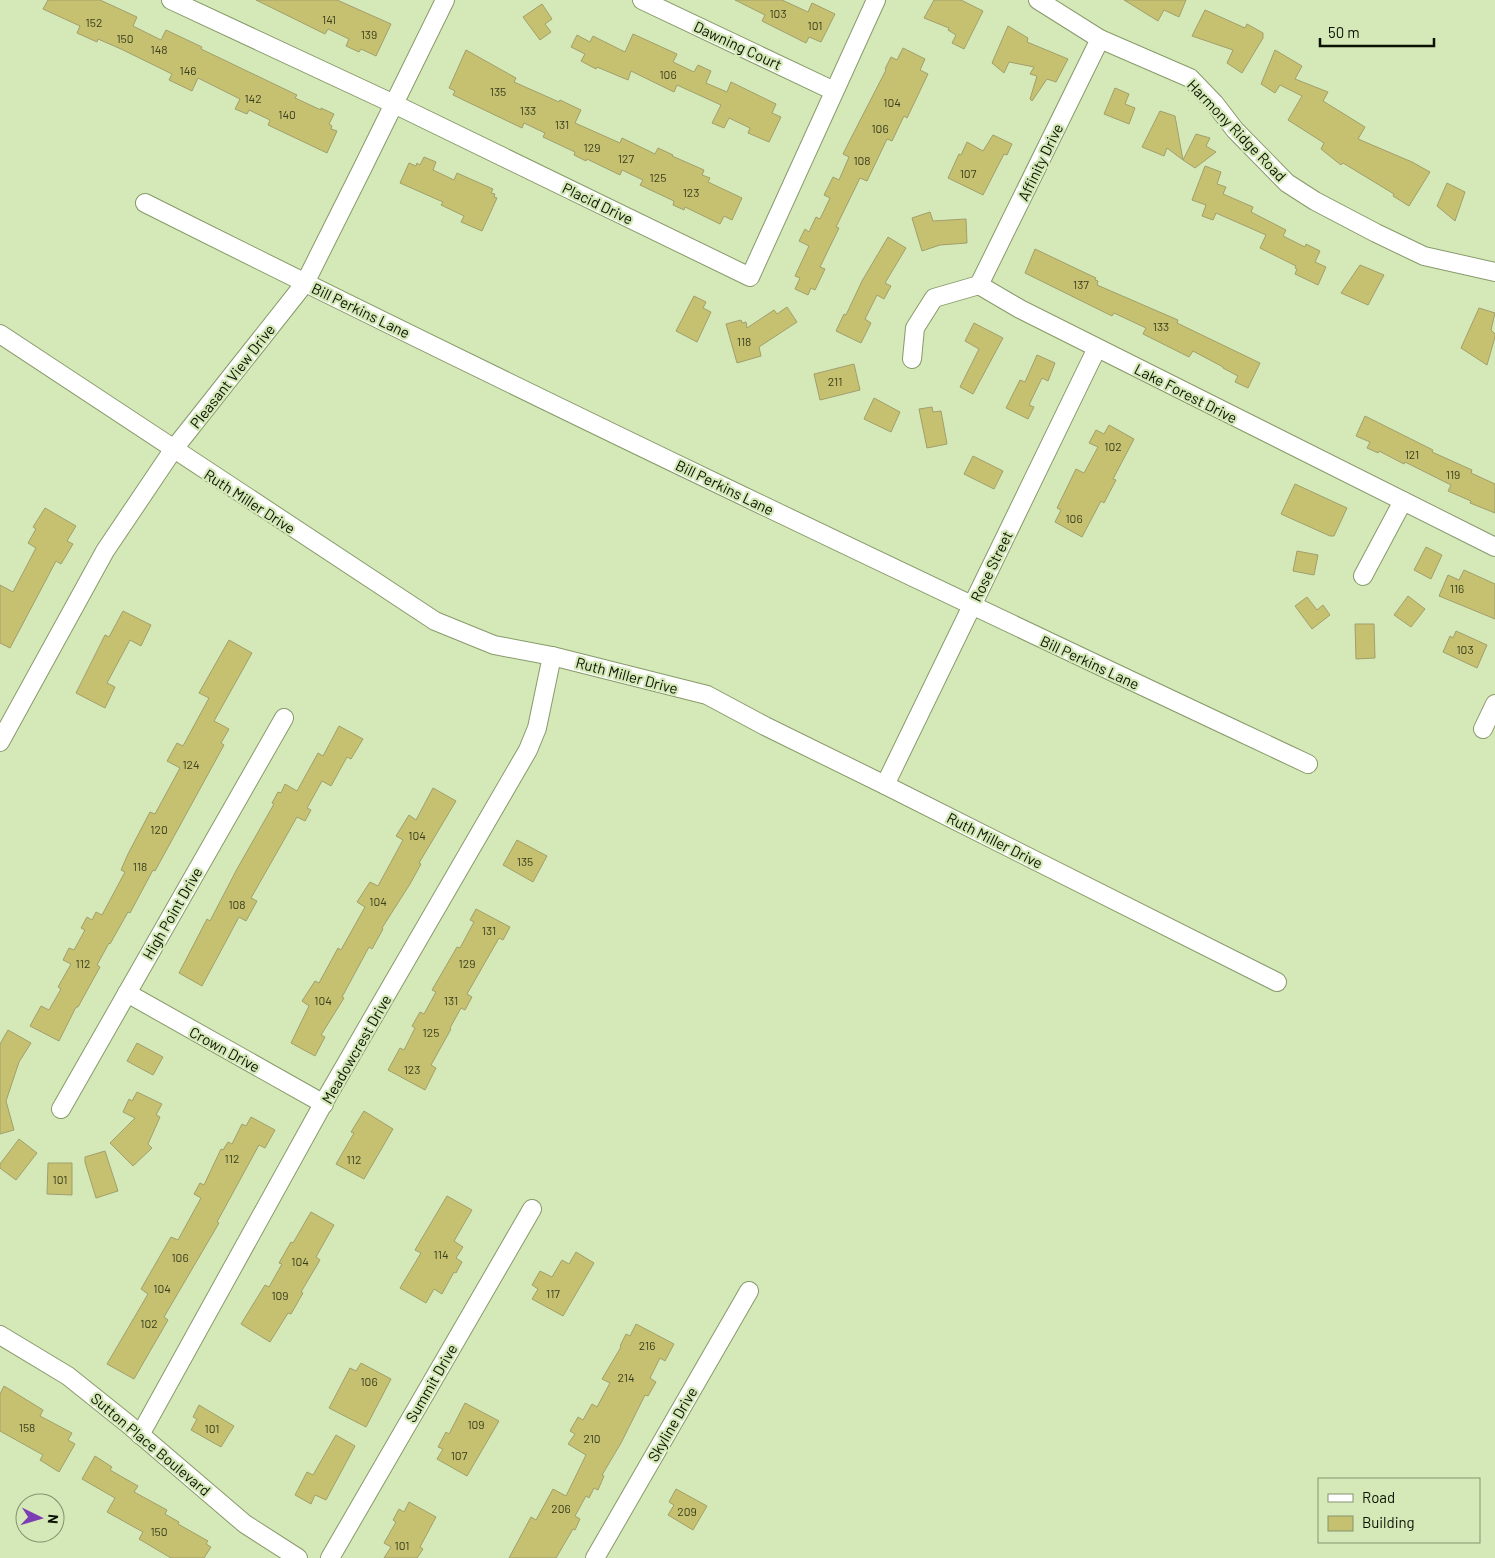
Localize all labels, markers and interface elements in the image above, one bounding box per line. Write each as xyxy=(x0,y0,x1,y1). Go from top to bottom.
house number: 103 xyxy=(769,6,787,20)
house number: 141 xyxy=(322,12,336,26)
house number: 152 xyxy=(86,15,102,29)
scale bar xyxy=(1320,15,1434,47)
street label: Dawning Court xyxy=(691,17,785,73)
house number: 101 xyxy=(808,18,822,32)
text: 50 m xyxy=(1328,23,1360,41)
house number: 139 xyxy=(361,27,377,41)
house number: 150 xyxy=(116,31,134,45)
house number: 148 xyxy=(150,42,168,56)
house number: 146 xyxy=(180,63,197,77)
house number: 106 xyxy=(659,67,677,81)
street label: Harmony Ridge Road xyxy=(1184,75,1290,185)
house number: 135 xyxy=(490,84,506,98)
house number: 142 xyxy=(244,91,262,105)
house number: 104 xyxy=(883,95,901,109)
house number: 133 xyxy=(520,103,536,117)
house number: 140 xyxy=(278,107,296,121)
house number: 131 xyxy=(555,117,569,131)
street label: Affinity Drive xyxy=(1014,120,1066,204)
house number: 106 xyxy=(871,121,889,135)
house number: 129 xyxy=(584,140,600,154)
house number: 127 xyxy=(618,151,634,165)
house number: 108 xyxy=(853,153,871,167)
house number: 107 xyxy=(960,166,977,180)
house number: 125 xyxy=(650,170,666,184)
street label: Placid Drive xyxy=(560,178,636,228)
house number: 123 xyxy=(683,185,699,199)
house number: 137 xyxy=(1073,277,1089,291)
street label: Bill Perkins Lane xyxy=(309,278,413,342)
house number: 133 xyxy=(1153,319,1169,333)
street label: Pleasant View Drive xyxy=(186,320,278,432)
house number: 118 xyxy=(737,334,751,348)
street label: Lake Forest Drive xyxy=(1132,359,1240,427)
house number: 211 xyxy=(828,374,842,388)
house number: 102 xyxy=(1104,439,1122,453)
house number: 121 xyxy=(1405,447,1419,461)
street label: Bill Perkins Lane xyxy=(673,455,777,519)
street label: Ruth Miller Drive xyxy=(201,465,299,537)
house number: 119 xyxy=(1446,467,1460,481)
house number: 106 xyxy=(1065,511,1083,525)
street label: Rose Street xyxy=(966,528,1016,604)
house number: 116 xyxy=(1450,581,1464,595)
street label: Bill Perkins Lane xyxy=(1038,631,1142,693)
house number: 103 xyxy=(1456,642,1474,656)
street label: Ruth Miller Drive xyxy=(574,653,680,697)
house number: 124 xyxy=(182,757,200,771)
street label: Ruth Miller Drive xyxy=(944,808,1046,872)
house number: 120 xyxy=(150,822,168,836)
house number: 104 xyxy=(408,828,426,842)
house number: 135 xyxy=(517,854,533,868)
house number: 118 xyxy=(133,859,147,873)
street label: High Point Drive xyxy=(138,864,206,962)
house number: 104 xyxy=(369,894,387,908)
house number: 108 xyxy=(228,897,246,911)
house number: 131 xyxy=(482,923,496,937)
house number: 112 xyxy=(76,956,90,970)
house number: 129 xyxy=(459,956,475,970)
street label: Meadowcrest Drive xyxy=(317,991,395,1107)
house number: 104 xyxy=(314,993,332,1007)
house number: 131 xyxy=(444,993,458,1007)
street label: Crown Drive xyxy=(187,1022,263,1076)
house number: 125 xyxy=(423,1025,439,1039)
house number: 123 xyxy=(404,1062,420,1076)
house number: 112 xyxy=(225,1151,239,1165)
house number: 112 xyxy=(347,1152,361,1166)
house number: 101 xyxy=(53,1172,67,1186)
house number: 114 xyxy=(433,1247,449,1261)
house number: 106 xyxy=(171,1250,189,1264)
house number: 104 xyxy=(291,1254,309,1268)
house number: 104 xyxy=(153,1281,171,1295)
house number: 117 xyxy=(546,1286,560,1300)
house number: 109 xyxy=(271,1288,289,1302)
house number: 102 xyxy=(140,1316,158,1330)
house number: 216 xyxy=(639,1338,655,1352)
street label: Summit Drive xyxy=(401,1341,461,1425)
house number: 214 xyxy=(617,1370,635,1384)
house number: 106 xyxy=(360,1374,378,1388)
street label: Skyline Drive xyxy=(643,1384,701,1464)
street label: Sutton Place Boulevard xyxy=(88,1389,214,1499)
house number: 109 xyxy=(467,1417,485,1431)
house number: 158 xyxy=(19,1420,35,1434)
house number: 101 xyxy=(205,1421,219,1435)
house number: 210 xyxy=(583,1431,601,1445)
house number: 107 xyxy=(451,1448,468,1462)
legend xyxy=(1318,1478,1480,1543)
text: Road xyxy=(1362,1488,1395,1506)
north arrow xyxy=(15,1493,65,1543)
house number: 206 xyxy=(551,1501,571,1515)
house number: 209 xyxy=(677,1504,697,1518)
text: Building xyxy=(1362,1513,1415,1531)
text: N xyxy=(45,1514,62,1525)
house number: 150 xyxy=(150,1524,168,1538)
house number: 101 xyxy=(395,1538,409,1552)

